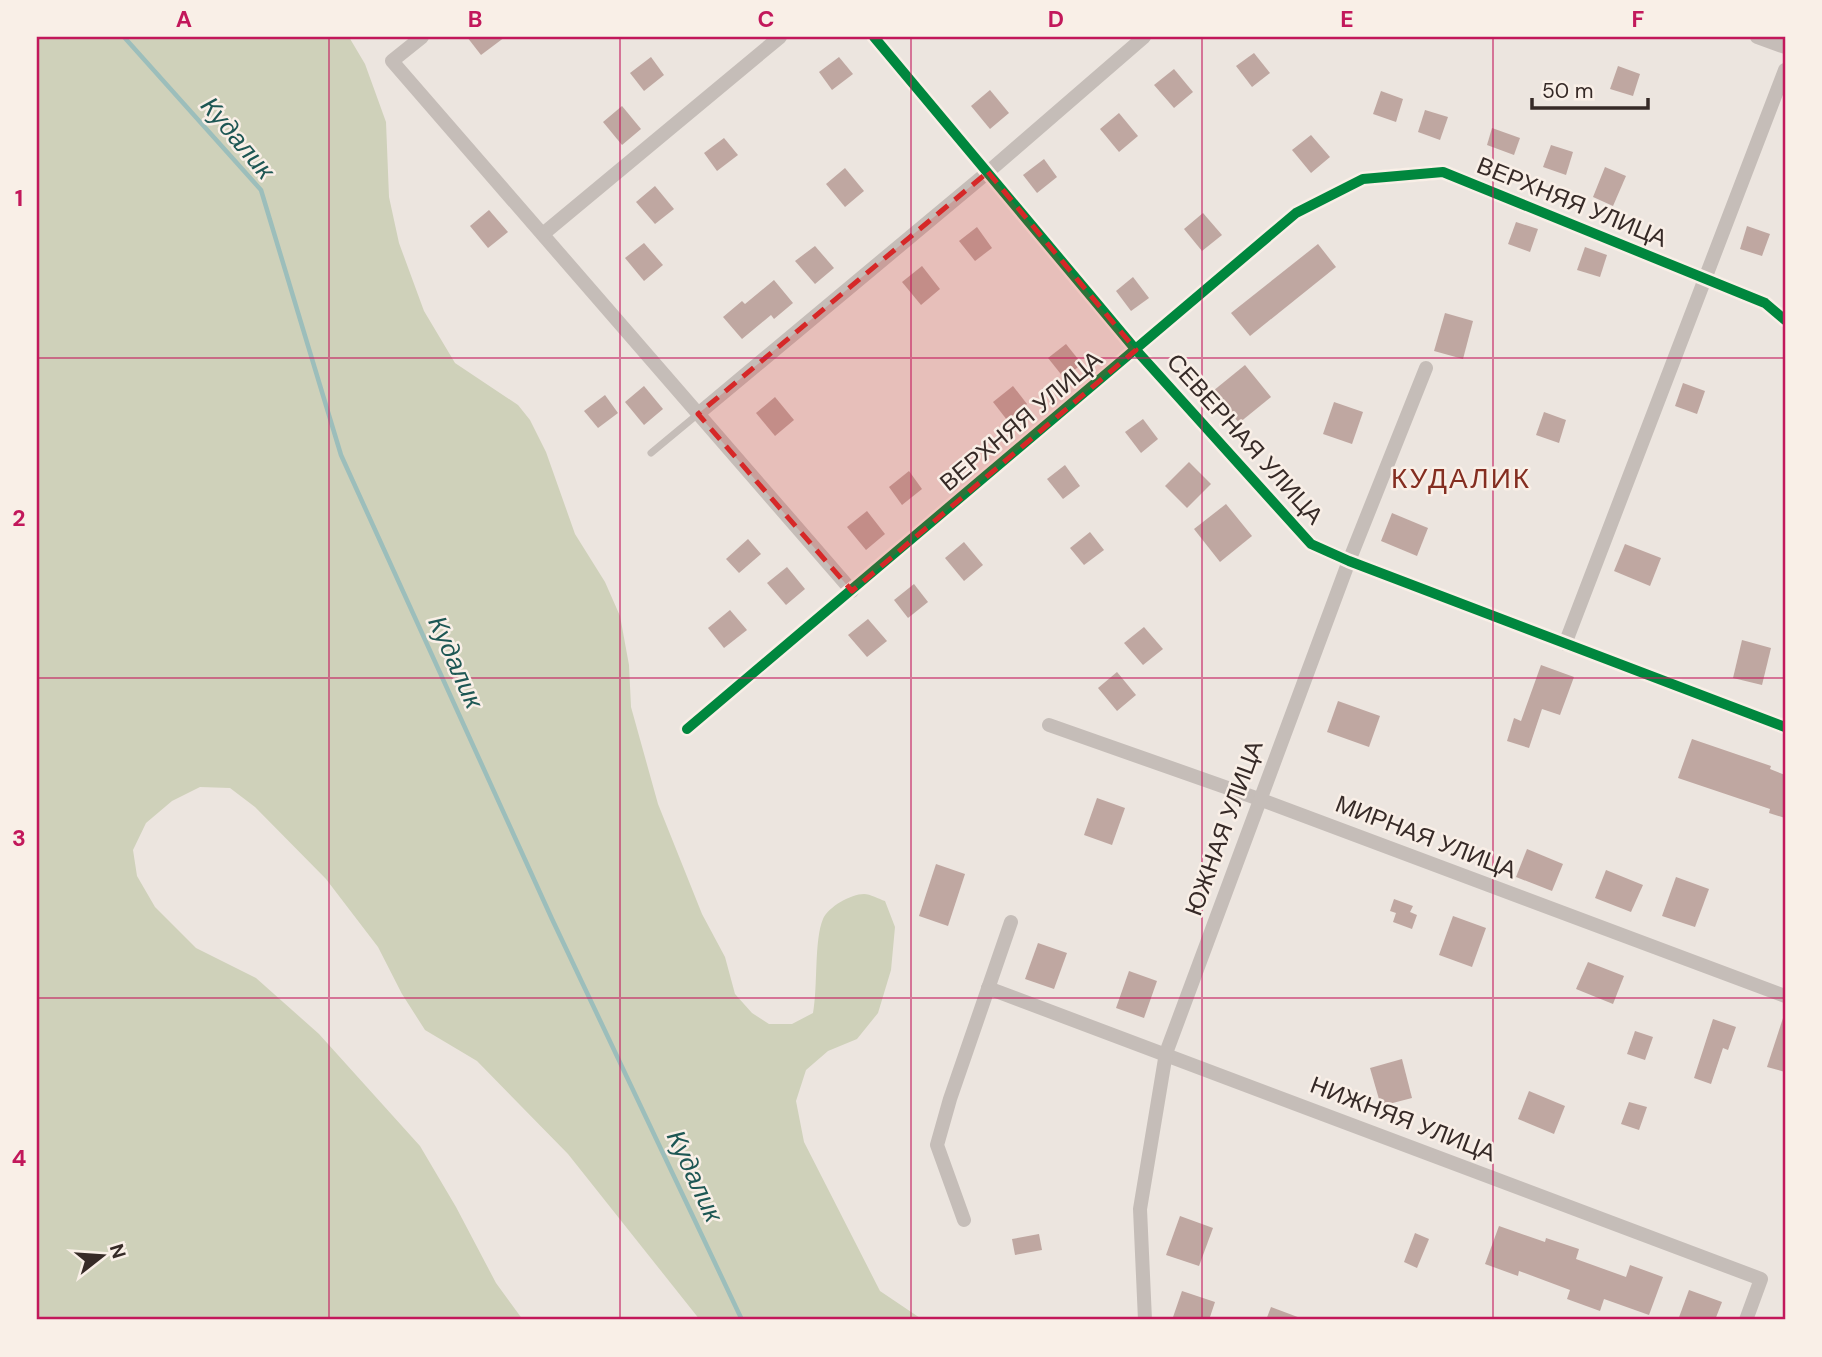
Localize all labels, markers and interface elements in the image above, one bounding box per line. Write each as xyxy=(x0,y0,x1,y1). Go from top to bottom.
text: A xyxy=(176,4,192,34)
text: B xyxy=(468,4,482,34)
text: C xyxy=(758,4,774,34)
text: D xyxy=(1048,4,1064,34)
text: E xyxy=(1340,4,1354,34)
text: F xyxy=(1632,4,1645,34)
scale bar xyxy=(1532,66,1647,110)
text: 50 m xyxy=(1542,77,1593,105)
water label: Кудалик xyxy=(193,90,284,188)
street label: ВЕРХНЯЯ УЛИЦА xyxy=(1472,149,1672,254)
text: 1 xyxy=(15,183,23,213)
street label: ВЕРХНЯЯ УЛИЦА xyxy=(933,344,1108,498)
street label: СЕВЕРНАЯ УЛИЦА xyxy=(1160,347,1330,531)
district label: КУДАЛИК xyxy=(1391,460,1531,497)
text: 2 xyxy=(12,503,26,533)
water label: Кудалик xyxy=(421,610,492,715)
street label: ЮЖНАЯ УЛИЦА xyxy=(1177,736,1270,920)
street label: МИРНАЯ УЛИЦА xyxy=(1331,788,1521,885)
text: 3 xyxy=(12,823,26,853)
street label: НИЖНЯЯ УЛИЦА xyxy=(1306,1069,1500,1168)
water label: Кудалик xyxy=(659,1124,732,1229)
text: 4 xyxy=(12,1143,27,1173)
north arrow xyxy=(66,1220,136,1290)
text: N xyxy=(104,1241,132,1261)

